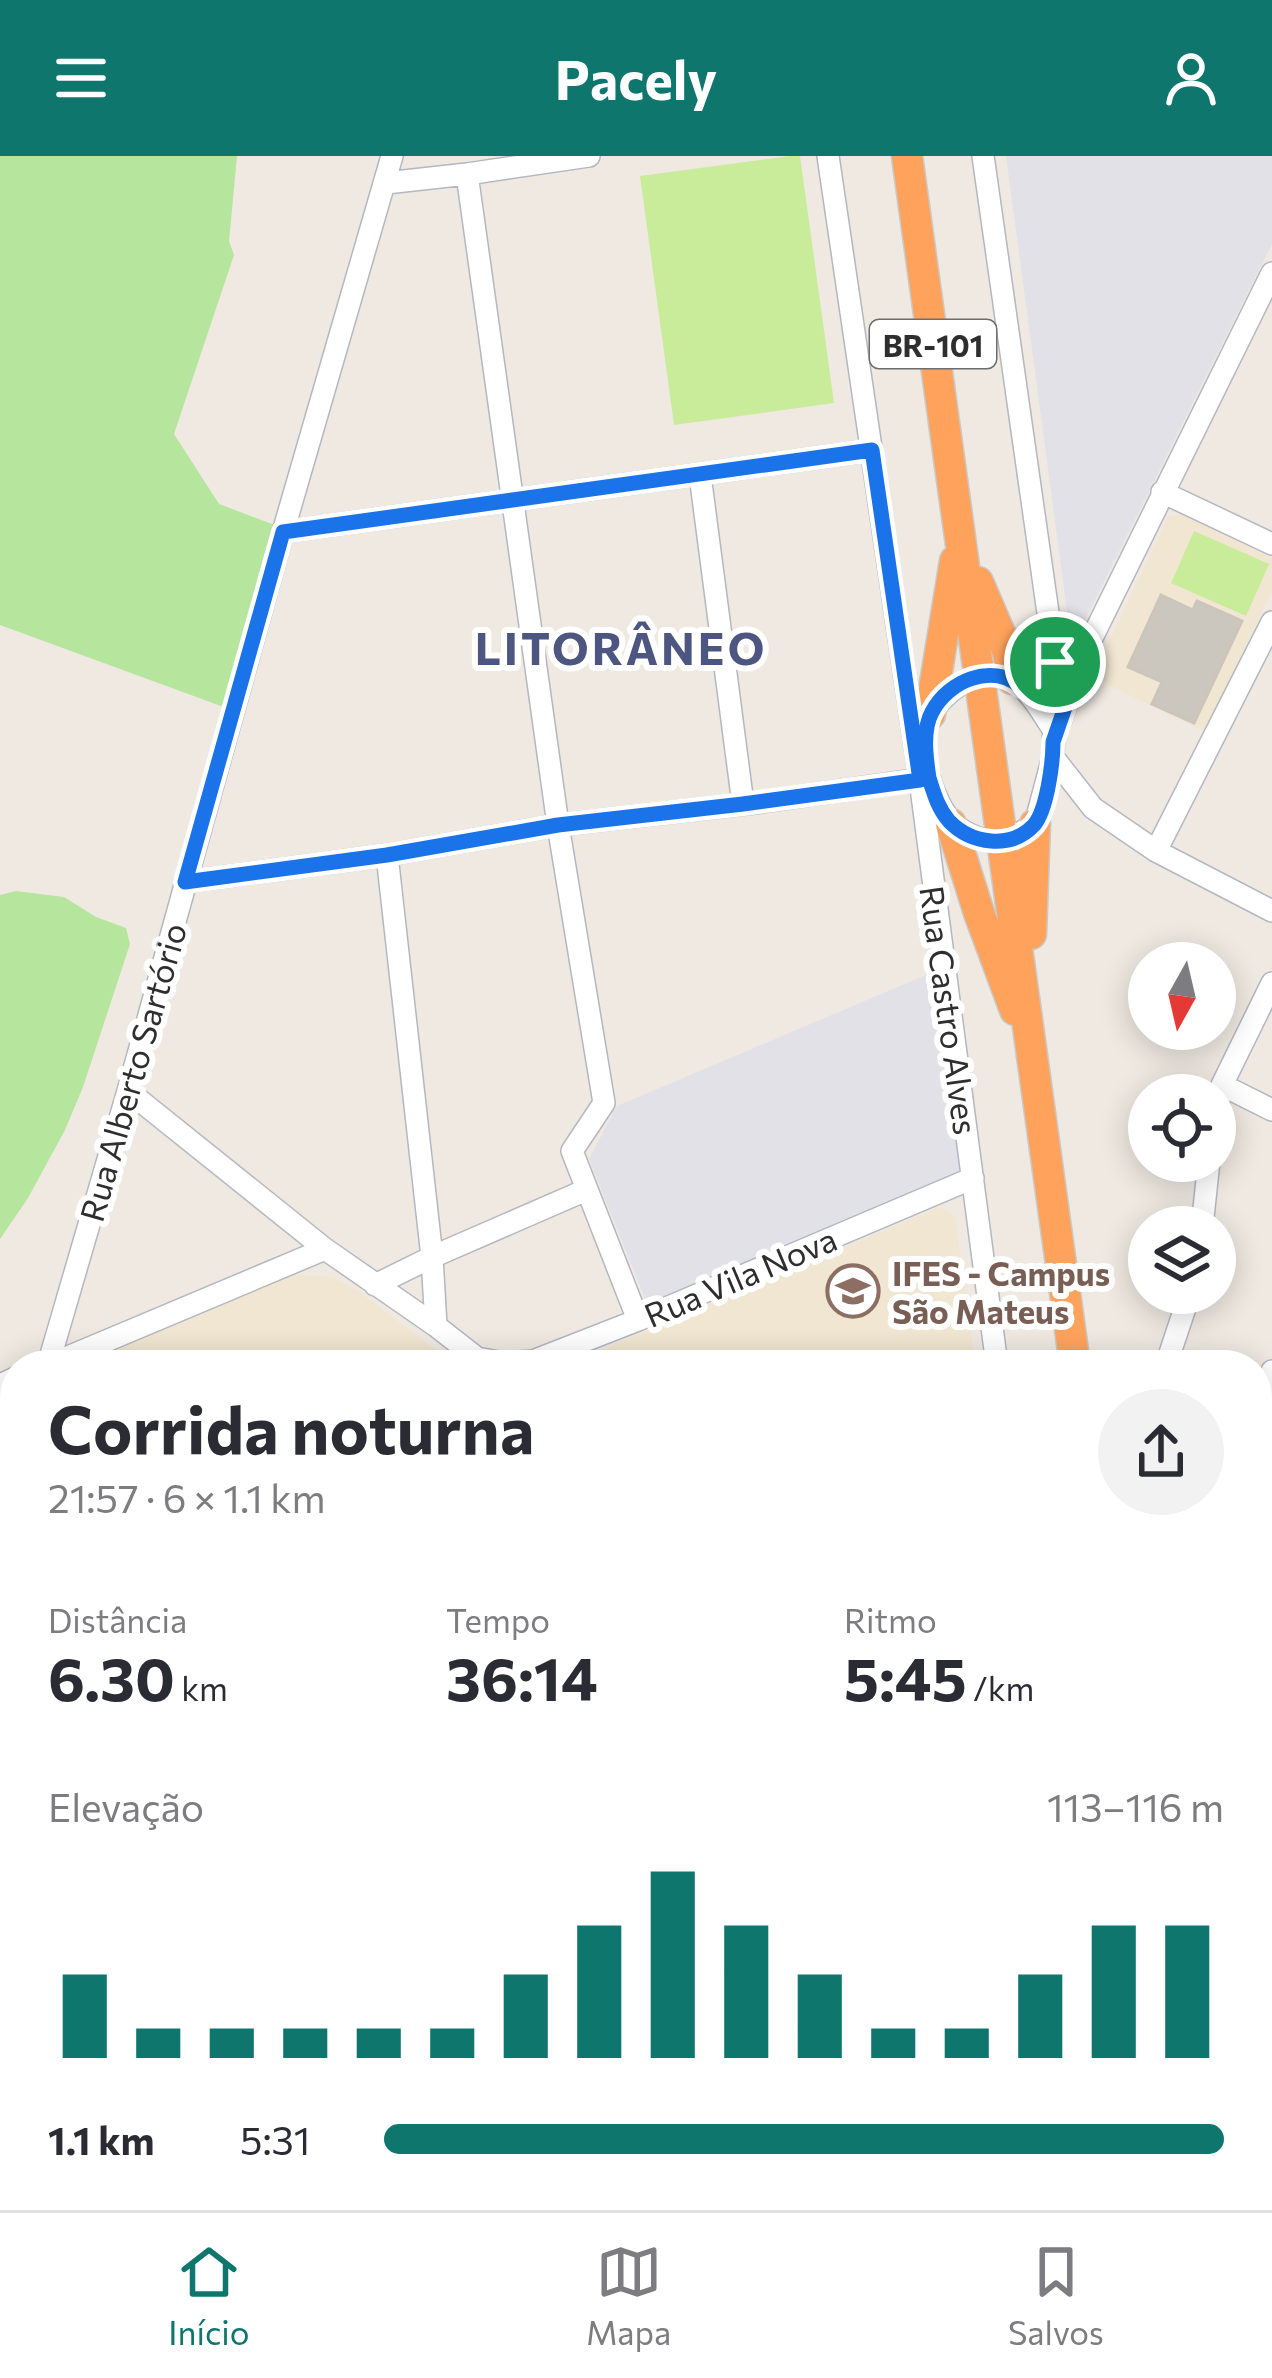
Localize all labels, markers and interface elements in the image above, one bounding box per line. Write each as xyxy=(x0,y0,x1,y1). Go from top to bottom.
icon: menu xyxy=(48,45,114,111)
text: Pacely xyxy=(555,45,717,111)
icon: person xyxy=(1158,45,1224,111)
road number: BR-101 xyxy=(870,320,996,368)
pin xyxy=(1004,611,1106,713)
district label: LITORÂNEO xyxy=(475,619,767,674)
icon: arrive xyxy=(1022,629,1088,695)
street label: Rua Castro Alves xyxy=(912,883,988,1137)
street label: Rua Alberto Sartório xyxy=(70,918,194,1226)
north arrow xyxy=(1128,942,1236,1050)
map controls xyxy=(1128,942,1236,1314)
button: locate xyxy=(1128,1074,1236,1182)
button: layers xyxy=(1128,1206,1236,1314)
street label: Rua Vila Nova xyxy=(638,1217,842,1335)
place label: IFES - Campus São Mateus xyxy=(892,1252,1110,1331)
school or university icon: IFES - Campus São Mateus xyxy=(825,1263,881,1319)
text: Corrida noturna xyxy=(48,1387,534,1468)
button: share xyxy=(1098,1389,1224,1515)
text: 21:57 · 6 × 1.1 km xyxy=(48,1473,326,1521)
text: Distância xyxy=(48,1599,187,1640)
text: Tempo xyxy=(446,1599,550,1640)
text: Ritmo xyxy=(844,1599,937,1640)
text: 6.30 xyxy=(48,1640,175,1713)
text: 36:14 xyxy=(446,1640,598,1713)
text: 5:45 xyxy=(844,1640,967,1713)
text: km xyxy=(175,1667,228,1708)
text: /km xyxy=(967,1667,1034,1708)
text: Elevação xyxy=(48,1782,204,1830)
text: 113–116 m xyxy=(1047,1782,1224,1830)
text: 1.1 km xyxy=(48,2115,155,2163)
text: 5:31 xyxy=(240,2115,311,2163)
tab: Início xyxy=(168,2239,249,2352)
tab: Mapa xyxy=(586,2239,671,2352)
tab: Salvos xyxy=(1008,2239,1104,2352)

